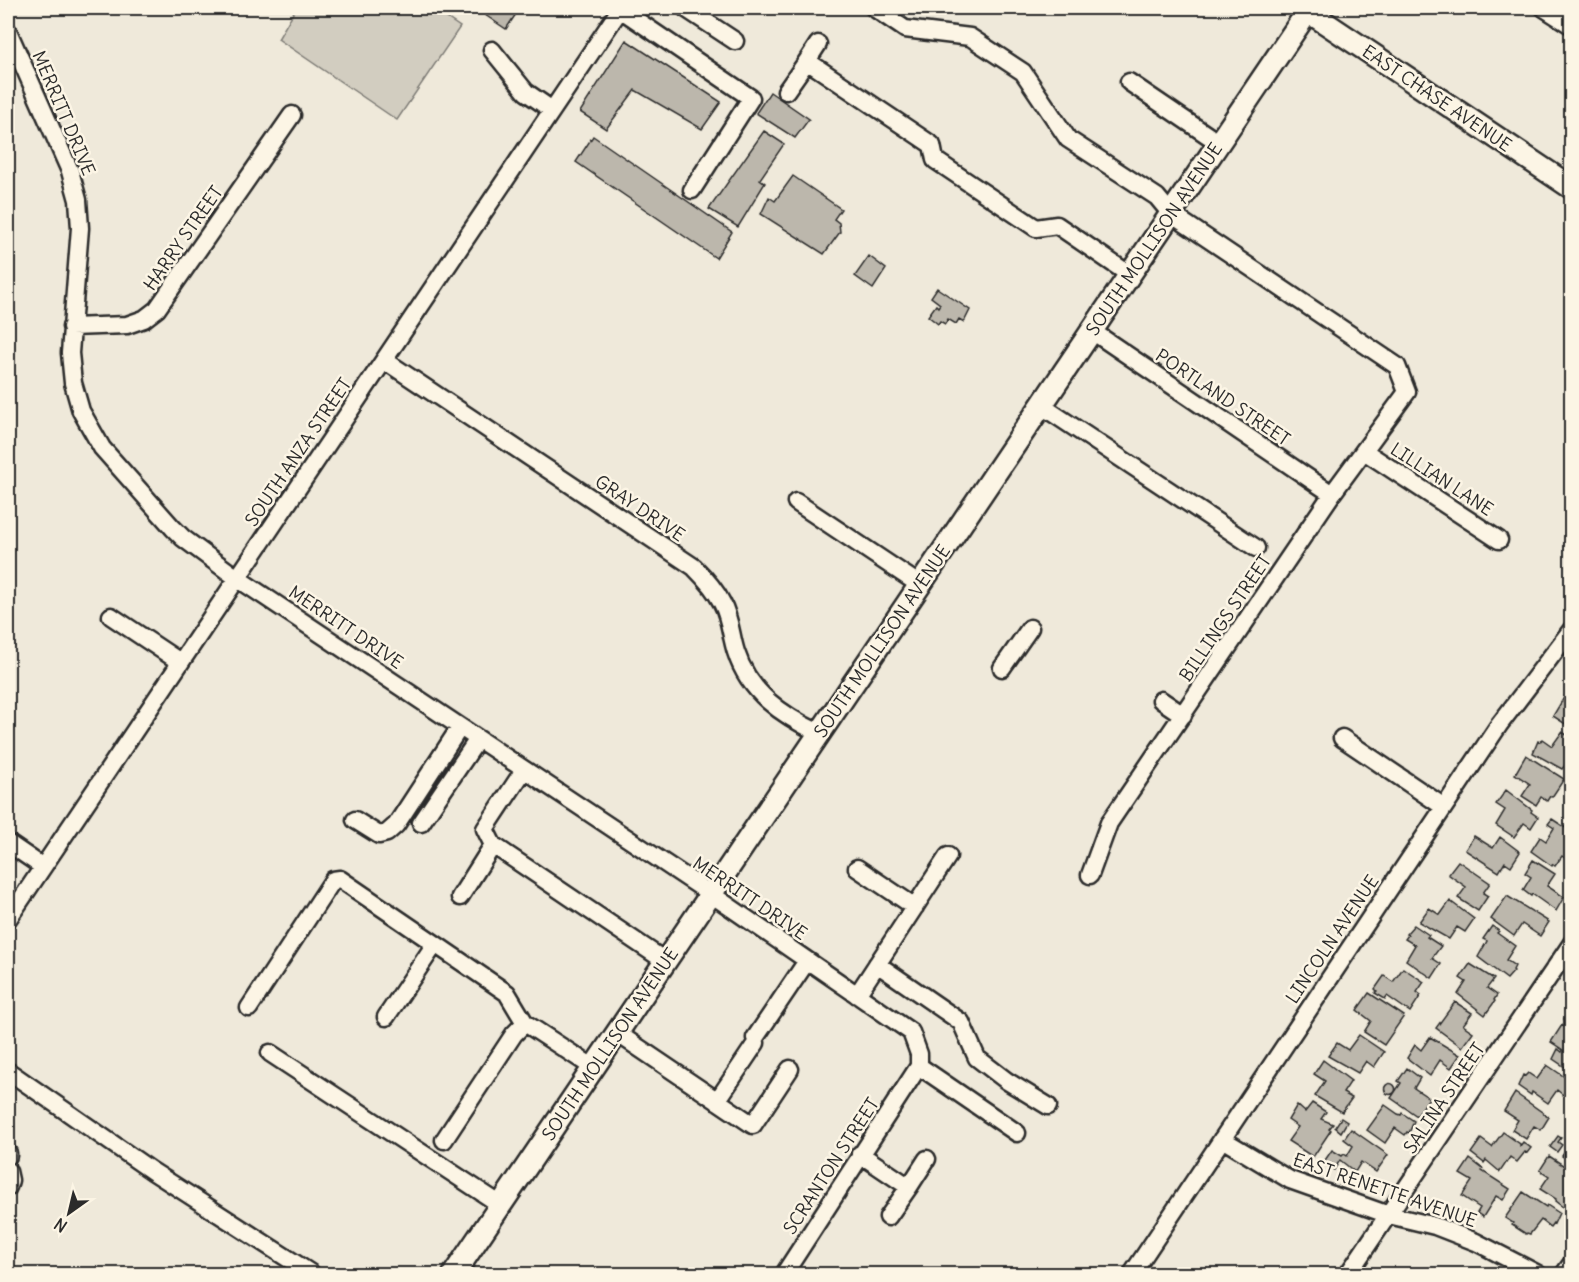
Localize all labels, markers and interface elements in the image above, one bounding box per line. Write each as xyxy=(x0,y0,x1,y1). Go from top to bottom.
street label: EAST CHASE AVENUE xyxy=(1358,40,1516,156)
street label: MERRITT DRIVE xyxy=(27,47,101,179)
street label: SOUTH MOLLISON AVENUE xyxy=(1081,138,1227,340)
street label: HARRY STREET xyxy=(138,181,228,295)
street label: PORTLAND STREET xyxy=(1151,343,1295,451)
street label: SOUTH ANZA STREET xyxy=(240,373,356,531)
street label: LILLIAN LANE xyxy=(1386,437,1498,521)
street label: GRAY DRIVE xyxy=(591,470,689,546)
street label: SOUTH MOLLISON AVENUE xyxy=(809,540,955,742)
street label: BILLINGS STREET xyxy=(1174,550,1276,686)
street label: MERRITT DRIVE xyxy=(284,580,408,674)
street label: MERRITT DRIVE xyxy=(688,851,812,945)
street label: LINCOLN AVENUE xyxy=(1280,870,1384,1008)
street label: SOUTH MOLLISON AVENUE xyxy=(537,943,683,1145)
street label: SALINA STREET xyxy=(1398,1038,1490,1158)
street label: SCRANTON STREET xyxy=(778,1093,884,1239)
street label: EAST RENETTE AVENUE xyxy=(1290,1148,1480,1232)
north arrow xyxy=(39,1183,99,1243)
text: N xyxy=(50,1214,71,1237)

